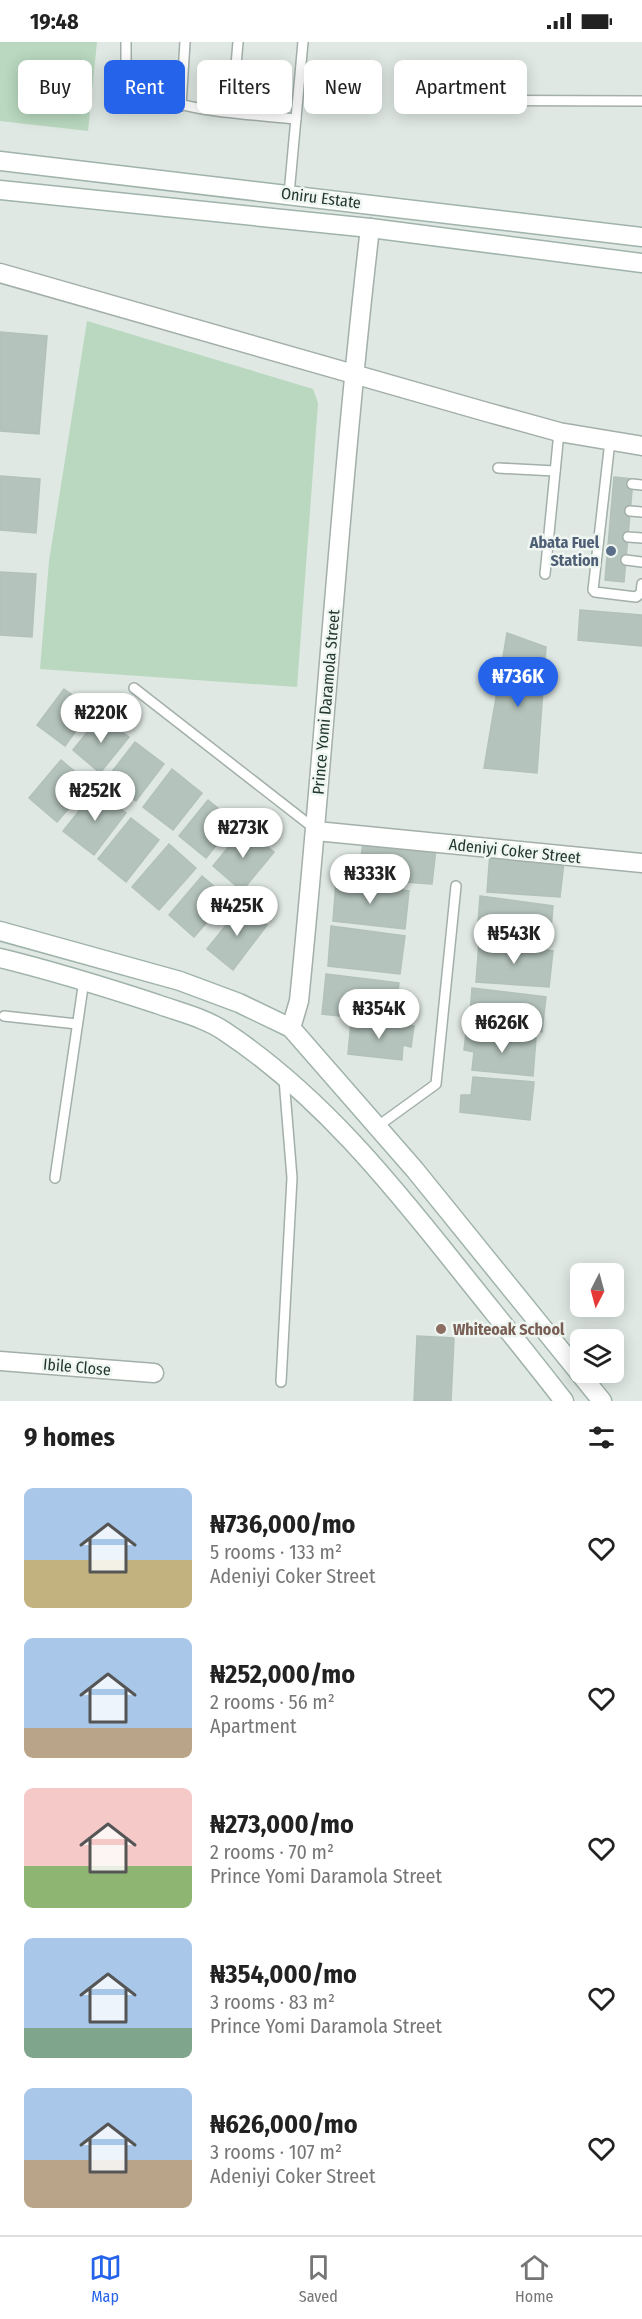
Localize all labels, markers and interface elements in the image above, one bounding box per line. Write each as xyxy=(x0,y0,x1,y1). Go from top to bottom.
text: 19:48 xyxy=(30,8,79,35)
chip: Buy xyxy=(18,60,92,114)
chip: Rent xyxy=(104,60,185,114)
chip: Filters xyxy=(197,60,292,114)
chip: New xyxy=(304,60,382,114)
chip: Apartment xyxy=(394,60,527,114)
street label: Oniru Estate xyxy=(280,184,362,212)
place label: Abata Fuel Station xyxy=(529,533,600,570)
marker: Abata Fuel Station xyxy=(604,544,618,558)
street label: Prince Yomi Daramola Street xyxy=(308,608,344,795)
pin: ₦736K xyxy=(476,657,560,708)
text: ₦736K xyxy=(492,664,544,688)
pin: ₦220K xyxy=(59,693,143,744)
text: ₦220K xyxy=(75,700,127,724)
pin: ₦252K xyxy=(53,771,137,822)
text: ₦252K xyxy=(69,778,121,802)
pin: ₦273K xyxy=(201,808,285,859)
text: ₦273K xyxy=(218,815,268,839)
street label: Adeniyi Coker Street xyxy=(448,835,583,867)
pin: ₦333K xyxy=(328,854,412,905)
text: ₦333K xyxy=(344,861,396,885)
pin: ₦425K xyxy=(195,886,279,937)
text: ₦425K xyxy=(211,893,263,917)
pin: ₦543K xyxy=(472,914,556,965)
text: ₦543K xyxy=(488,921,540,945)
pin: ₦354K xyxy=(337,989,421,1040)
text: ₦354K xyxy=(353,996,405,1020)
pin: ₦626K xyxy=(460,1003,544,1054)
text: ₦626K xyxy=(475,1010,529,1034)
north arrow xyxy=(570,1263,624,1317)
map controls xyxy=(570,1263,624,1383)
place label: Whiteoak School xyxy=(453,1320,565,1339)
marker: Whiteoak School xyxy=(434,1322,448,1336)
button: layers xyxy=(570,1329,624,1383)
street label: Ibile Close xyxy=(42,1355,112,1379)
icon: filters xyxy=(585,1421,618,1454)
text: 9 homes xyxy=(24,1422,115,1453)
text: ₦736,000/mo xyxy=(210,1509,355,1540)
icon: home xyxy=(72,1512,144,1584)
icon: heart xyxy=(585,1532,618,1565)
text: 5 rooms · 133 m² xyxy=(210,1540,342,1564)
text: Adeniyi Coker Street xyxy=(210,1564,376,1588)
text: ₦252,000/mo xyxy=(210,1659,355,1690)
icon: home xyxy=(72,1662,144,1734)
icon: heart xyxy=(585,1682,618,1715)
text: 2 rooms · 56 m² xyxy=(210,1690,335,1714)
text: Apartment xyxy=(210,1714,297,1738)
text: ₦273,000/mo xyxy=(210,1809,354,1840)
icon: home xyxy=(72,1812,144,1884)
icon: heart xyxy=(585,1832,618,1865)
text: 2 rooms · 70 m² xyxy=(210,1840,334,1864)
text: Prince Yomi Daramola Street xyxy=(210,1864,442,1888)
text: ₦354,000/mo xyxy=(210,1959,357,1990)
icon: home xyxy=(72,1962,144,2034)
icon: heart xyxy=(585,1982,618,2015)
text: 3 rooms · 83 m² xyxy=(210,1990,335,2014)
text: Prince Yomi Daramola Street xyxy=(210,2014,442,2038)
text: ₦626,000/mo xyxy=(210,2109,358,2140)
icon: home xyxy=(72,2112,144,2184)
icon: heart xyxy=(585,2132,618,2165)
text: 3 rooms · 107 m² xyxy=(210,2140,342,2164)
text: Adeniyi Coker Street xyxy=(210,2164,376,2188)
tab: Map xyxy=(89,2251,122,2306)
tab: Saved xyxy=(299,2251,338,2306)
tab: Home xyxy=(515,2251,553,2306)

